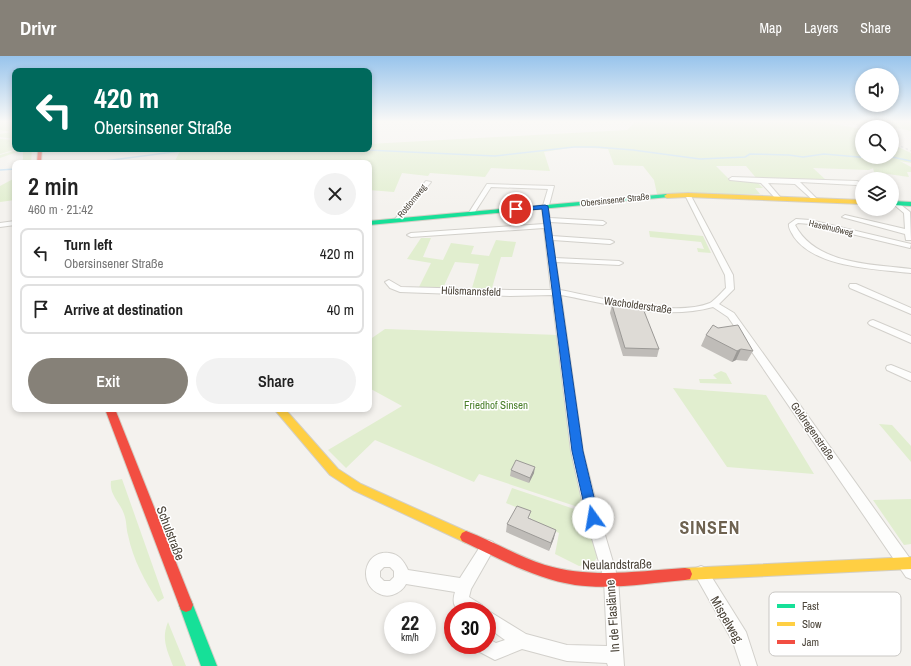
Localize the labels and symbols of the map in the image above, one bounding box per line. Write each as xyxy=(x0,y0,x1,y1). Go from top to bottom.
street label: Rotdornweg xyxy=(395,181,430,220)
street label: Obersinsener Straße xyxy=(580,190,650,210)
pin xyxy=(499,192,533,226)
street label: Haselnußweg xyxy=(808,217,855,239)
street label: Hülsmannsfeld xyxy=(441,283,501,299)
street label: Wacholderstraße xyxy=(603,293,673,317)
park label: Friedhof Sinsen xyxy=(464,398,528,412)
street label: Goldregenstraße xyxy=(788,399,838,463)
position arrow xyxy=(572,497,614,539)
street label: Schulstraße xyxy=(152,504,189,563)
district label: SINSEN xyxy=(680,515,740,540)
street label: Neulandstraße xyxy=(582,555,652,574)
street label: In de Flaslänne xyxy=(601,579,624,653)
legend xyxy=(769,592,901,656)
street label: Mispelweg xyxy=(706,593,747,646)
text: Fast xyxy=(802,599,820,613)
speed limit sign: 30 xyxy=(444,602,496,654)
text: Slow xyxy=(802,617,822,631)
text: Jam xyxy=(802,635,819,649)

